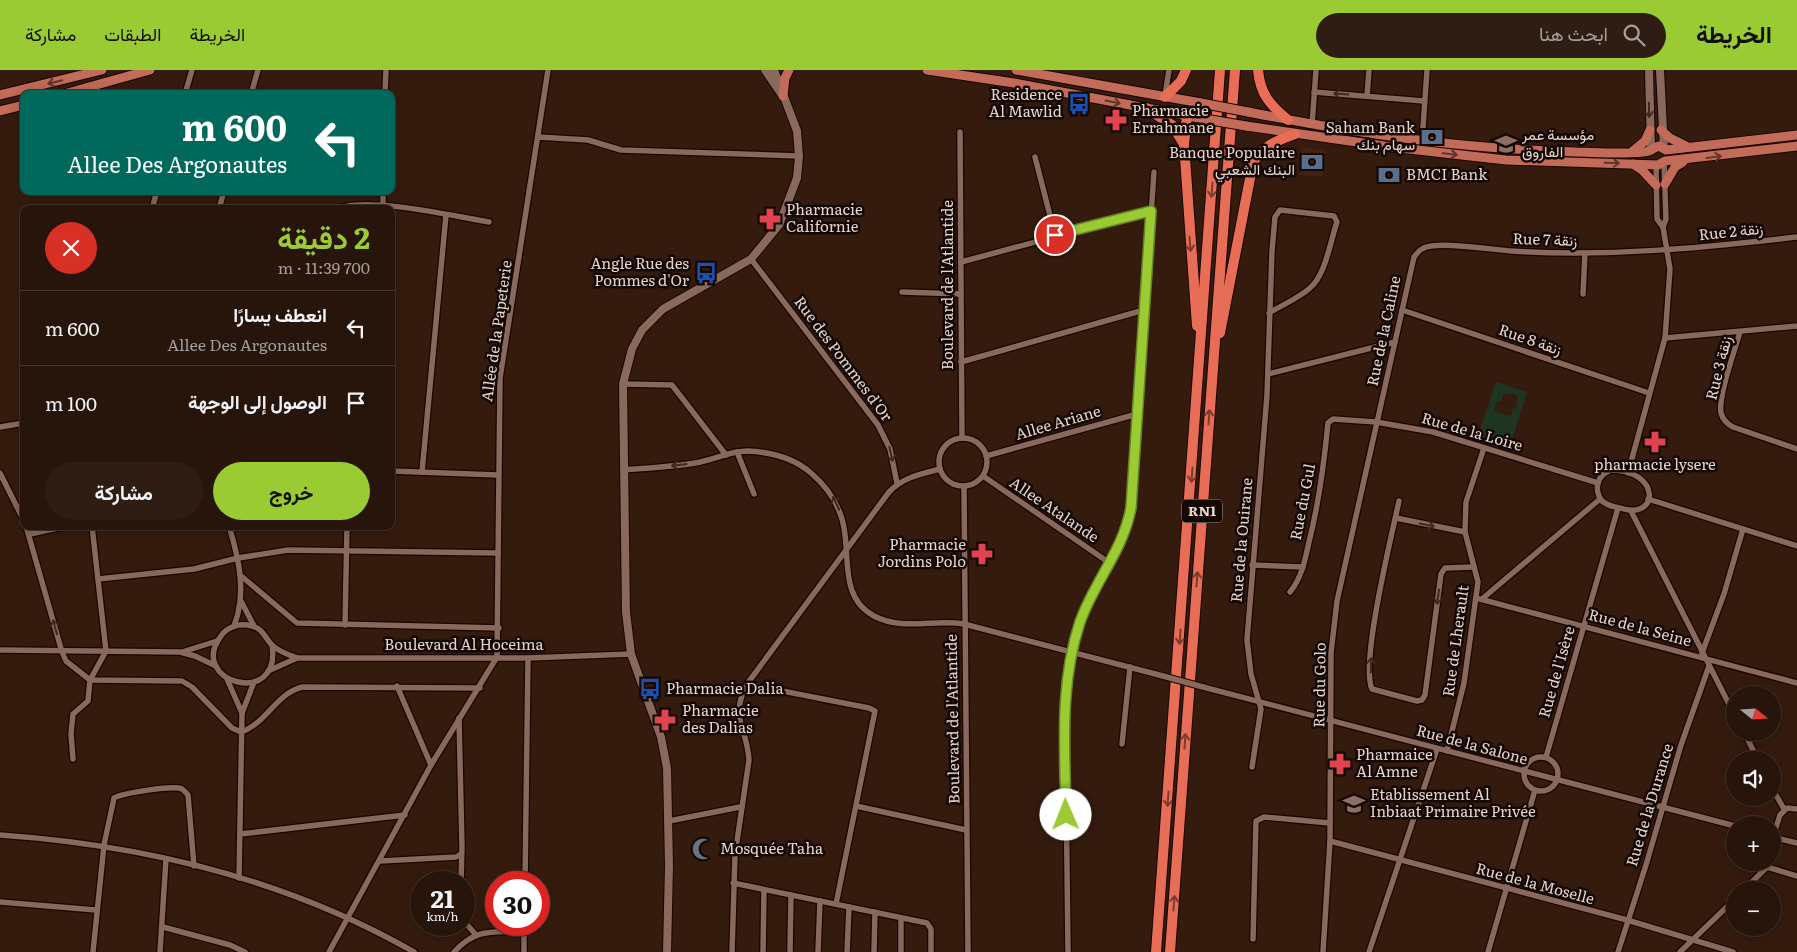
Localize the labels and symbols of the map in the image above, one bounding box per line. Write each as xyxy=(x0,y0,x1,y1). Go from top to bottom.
one-way arrow xyxy=(47,78,63,87)
place label: Residence Al Mawlid xyxy=(989,82,1062,122)
one-way arrow xyxy=(1333,90,1349,99)
bus stop icon: Residence Al Mawlid xyxy=(1066,91,1092,117)
one-way arrow xyxy=(1105,97,1121,107)
place label: Pharmacie Errahmane xyxy=(1132,98,1214,138)
one-way arrow xyxy=(1645,101,1654,117)
pharmacy icon: Pharmacie Errahmane xyxy=(1103,107,1129,133)
place label: Saham Bank سهام بنك xyxy=(1326,115,1416,155)
place label: مؤسسة عمر الفاروق xyxy=(1521,122,1594,162)
bank icon: Saham Bank سهام بنك xyxy=(1419,124,1445,150)
school or university icon: مؤسسة عمر الفاروق xyxy=(1493,131,1519,157)
place label: Banque Populaire البنك الشعبي xyxy=(1169,140,1295,183)
bank icon: Banque Populaire البنك الشعبي xyxy=(1299,149,1325,175)
one-way arrow xyxy=(1442,149,1458,159)
one-way arrow xyxy=(1705,151,1721,161)
one-way arrow xyxy=(1604,158,1620,168)
bank icon: BMCI Bank xyxy=(1376,162,1402,188)
place label: BMCI Bank xyxy=(1406,162,1488,185)
one-way arrow xyxy=(1207,182,1216,198)
place label: Pharmacie Californie xyxy=(786,197,863,237)
street label: Boulevard de l'Atlantide xyxy=(935,200,958,370)
pharmacy icon: Pharmacie Californie xyxy=(757,206,783,232)
pin xyxy=(1034,214,1076,256)
street label: Rue 2 زنقة xyxy=(1697,216,1764,245)
street label: Rue 7 زنقة xyxy=(1512,226,1578,251)
one-way arrow xyxy=(1186,235,1195,251)
place label: Angle Rue des Pommes d'Or xyxy=(591,251,689,291)
street label: Allée de la Papeterie xyxy=(474,258,517,403)
bus stop icon: Angle Rue des Pommes d'Or xyxy=(693,260,719,286)
street label: Rue de la Caline xyxy=(1360,273,1406,388)
street label: Rue des Pommes d'Or xyxy=(789,291,899,426)
street label: Rue 8 زنقة xyxy=(1496,317,1565,360)
street label: Rue 3 زنقة xyxy=(1698,333,1737,402)
street label: Allee Ariane xyxy=(1012,398,1103,445)
street label: Rue de la Loire xyxy=(1419,405,1526,456)
one-way arrow xyxy=(1204,409,1213,425)
pharmacy icon: pharmacie lysere xyxy=(1642,429,1668,455)
one-way arrow xyxy=(887,445,896,461)
place label: pharmacie lysere xyxy=(1594,452,1716,475)
one-way arrow xyxy=(671,460,687,470)
street label: Rue du Gul xyxy=(1283,461,1320,542)
one-way arrow xyxy=(1188,466,1197,482)
street label: Allee Atalande xyxy=(1006,470,1104,547)
street label: Rue de la Ouirane xyxy=(1224,476,1257,603)
one-way arrow xyxy=(831,496,840,511)
road number: RN1 xyxy=(1182,500,1222,522)
one-way arrow xyxy=(1419,520,1435,530)
place label: Pharmacie Jordins Polo xyxy=(878,532,966,572)
pharmacy icon: Pharmacie Jordins Polo xyxy=(969,541,995,567)
one-way arrow xyxy=(1192,571,1201,587)
street label: Rue de Lherault xyxy=(1435,584,1474,698)
one-way arrow xyxy=(1433,588,1443,604)
street label: Rue de la Seine xyxy=(1586,602,1695,651)
one-way arrow xyxy=(50,620,59,636)
street label: Rue de l'Isère xyxy=(1532,623,1580,720)
one-way arrow xyxy=(1175,628,1185,644)
street label: Boulevard Al Hoceima xyxy=(384,632,545,655)
street label: Boulevard de l'Atlantide xyxy=(939,634,964,804)
street label: Rue du Golo xyxy=(1306,642,1331,728)
one-way arrow xyxy=(1366,658,1376,674)
bus stop icon: Pharmacie Dalia xyxy=(637,676,663,702)
place label: Pharmacie Dalia xyxy=(666,676,784,699)
north arrow xyxy=(1726,686,1781,741)
place label: Pharmacie des Dalias xyxy=(682,698,759,738)
pharmacy icon: Pharmacie des Dalias xyxy=(652,707,678,733)
street label: Rue de la Salone xyxy=(1414,718,1531,770)
one-way arrow xyxy=(1181,734,1190,750)
street label: Rue de la Durance xyxy=(1619,740,1678,869)
place label: Pharmaice Al Amne xyxy=(1356,742,1433,782)
pharmacy icon: Pharmaice Al Amne xyxy=(1327,751,1353,777)
place label: Etablissement Al Inbiaat Primaire Privée xyxy=(1370,782,1536,822)
position arrow xyxy=(1039,788,1091,840)
one-way arrow xyxy=(1163,790,1172,806)
school or university icon: Etablissement Al Inbiaat Primaire Privée xyxy=(1341,791,1367,817)
mosque icon: Mosquée Taha xyxy=(690,836,716,862)
place label: Mosquée Taha xyxy=(720,836,824,859)
street label: Rue de la Moselle xyxy=(1474,856,1597,909)
speed limit sign: 30 xyxy=(485,871,550,936)
one-way arrow xyxy=(1169,896,1178,912)

